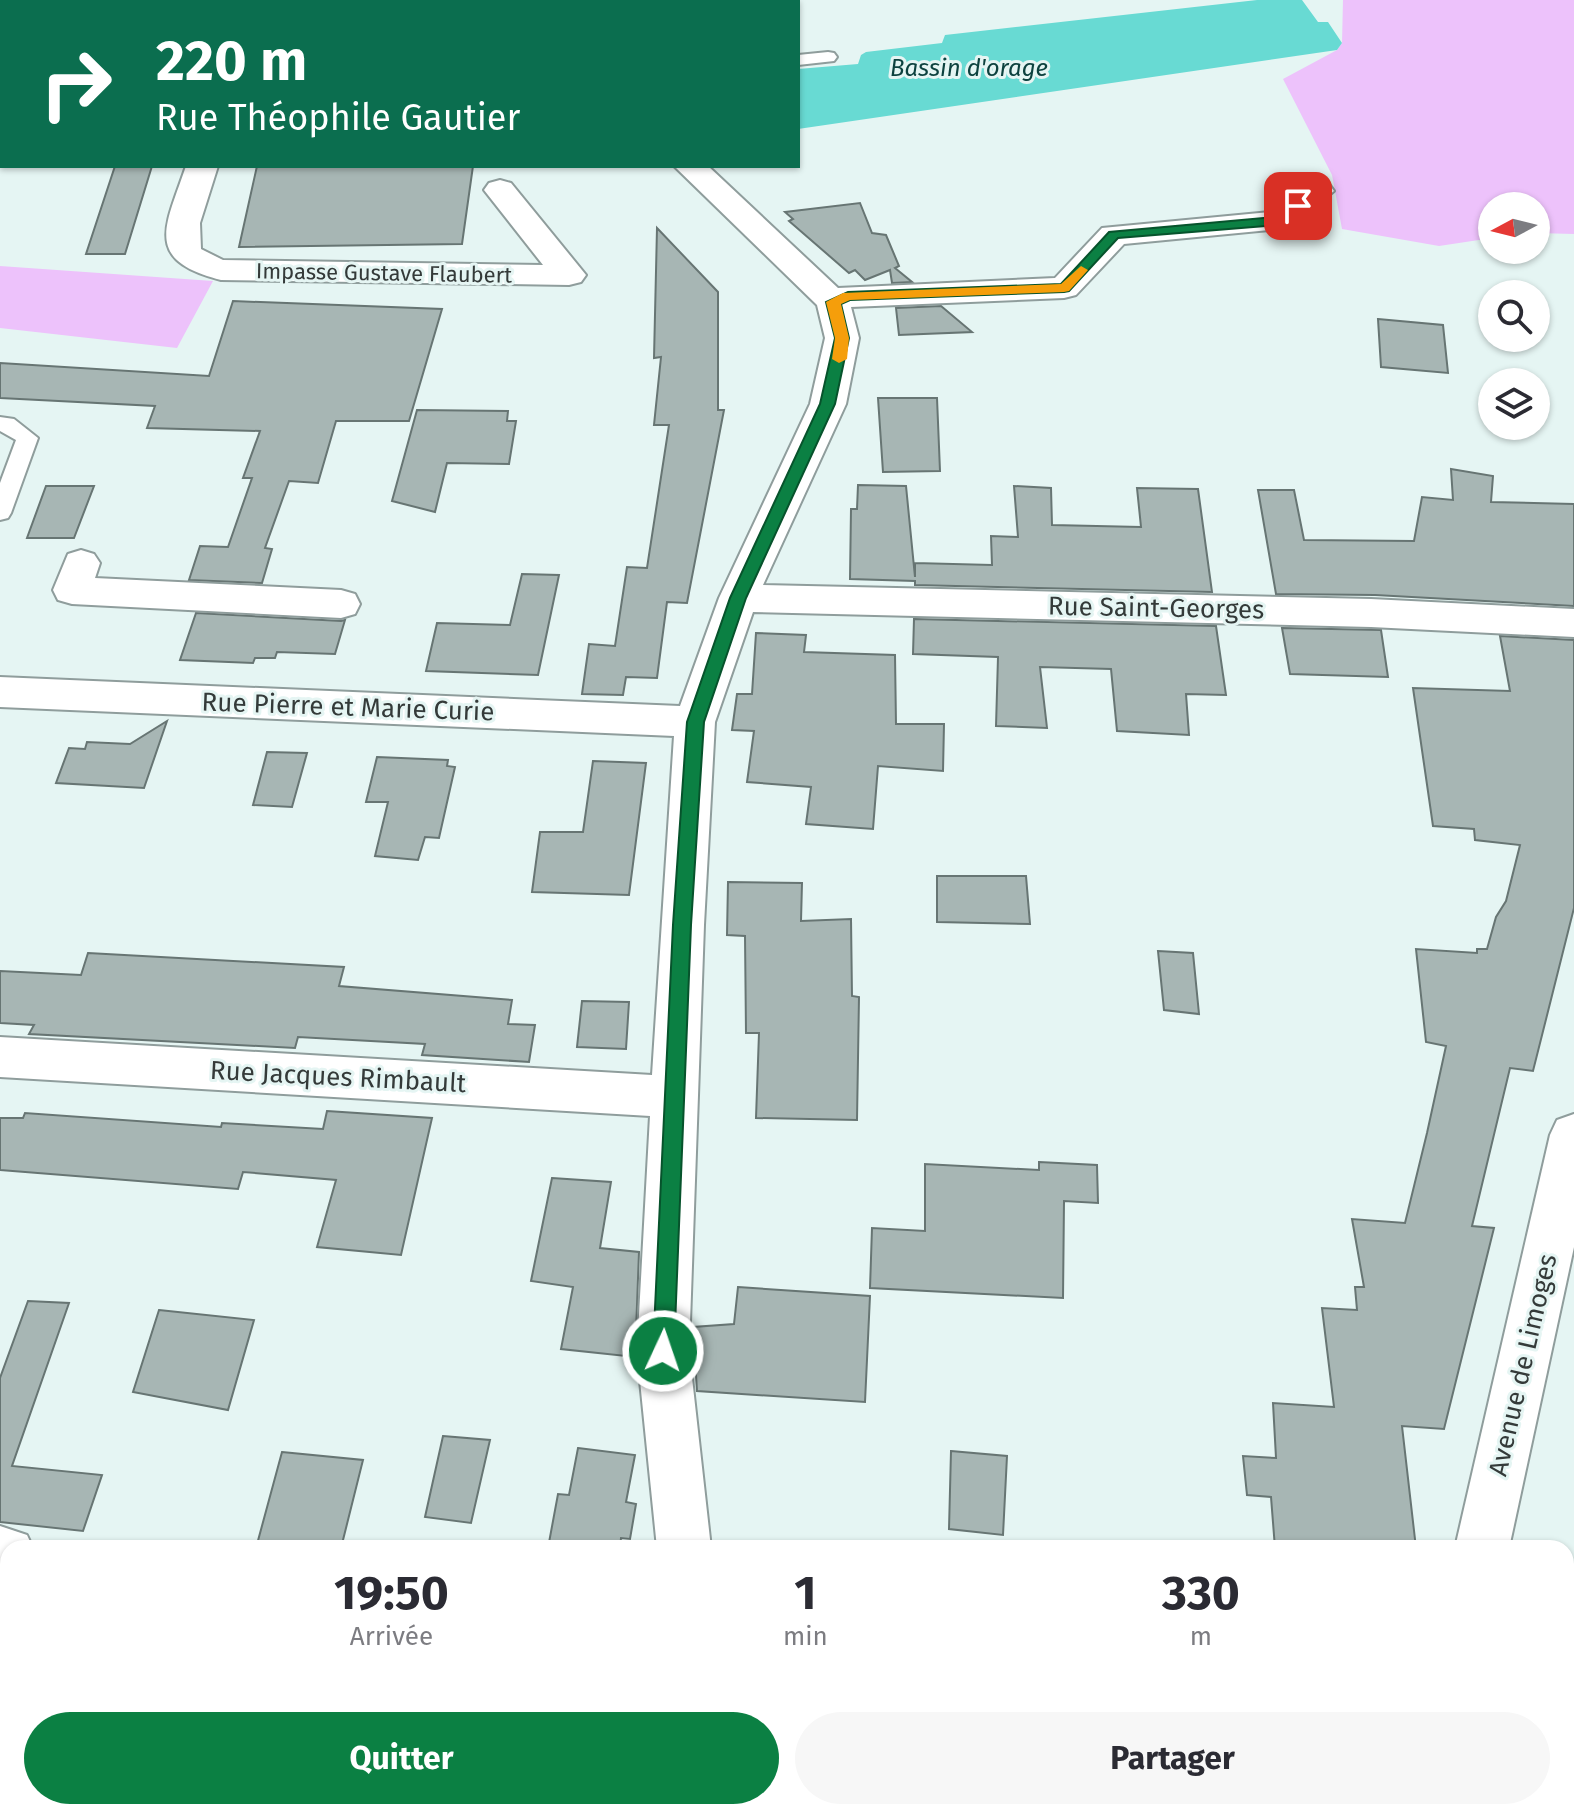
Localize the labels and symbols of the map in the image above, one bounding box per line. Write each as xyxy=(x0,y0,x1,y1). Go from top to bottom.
water label: Bassin d'orage xyxy=(890,54,1048,82)
pin xyxy=(1264,172,1332,240)
north arrow xyxy=(1478,192,1550,264)
street label: Impasse Gustave Flaubert xyxy=(256,257,512,289)
street label: Rue Saint-Georges xyxy=(1048,591,1264,625)
street label: Rue Pierre et Marie Curie xyxy=(201,686,495,728)
street label: Rue Jacques Rimbault xyxy=(209,1055,468,1099)
street label: Avenue de Limoges xyxy=(1482,1251,1564,1479)
position arrow xyxy=(621,1309,705,1393)

